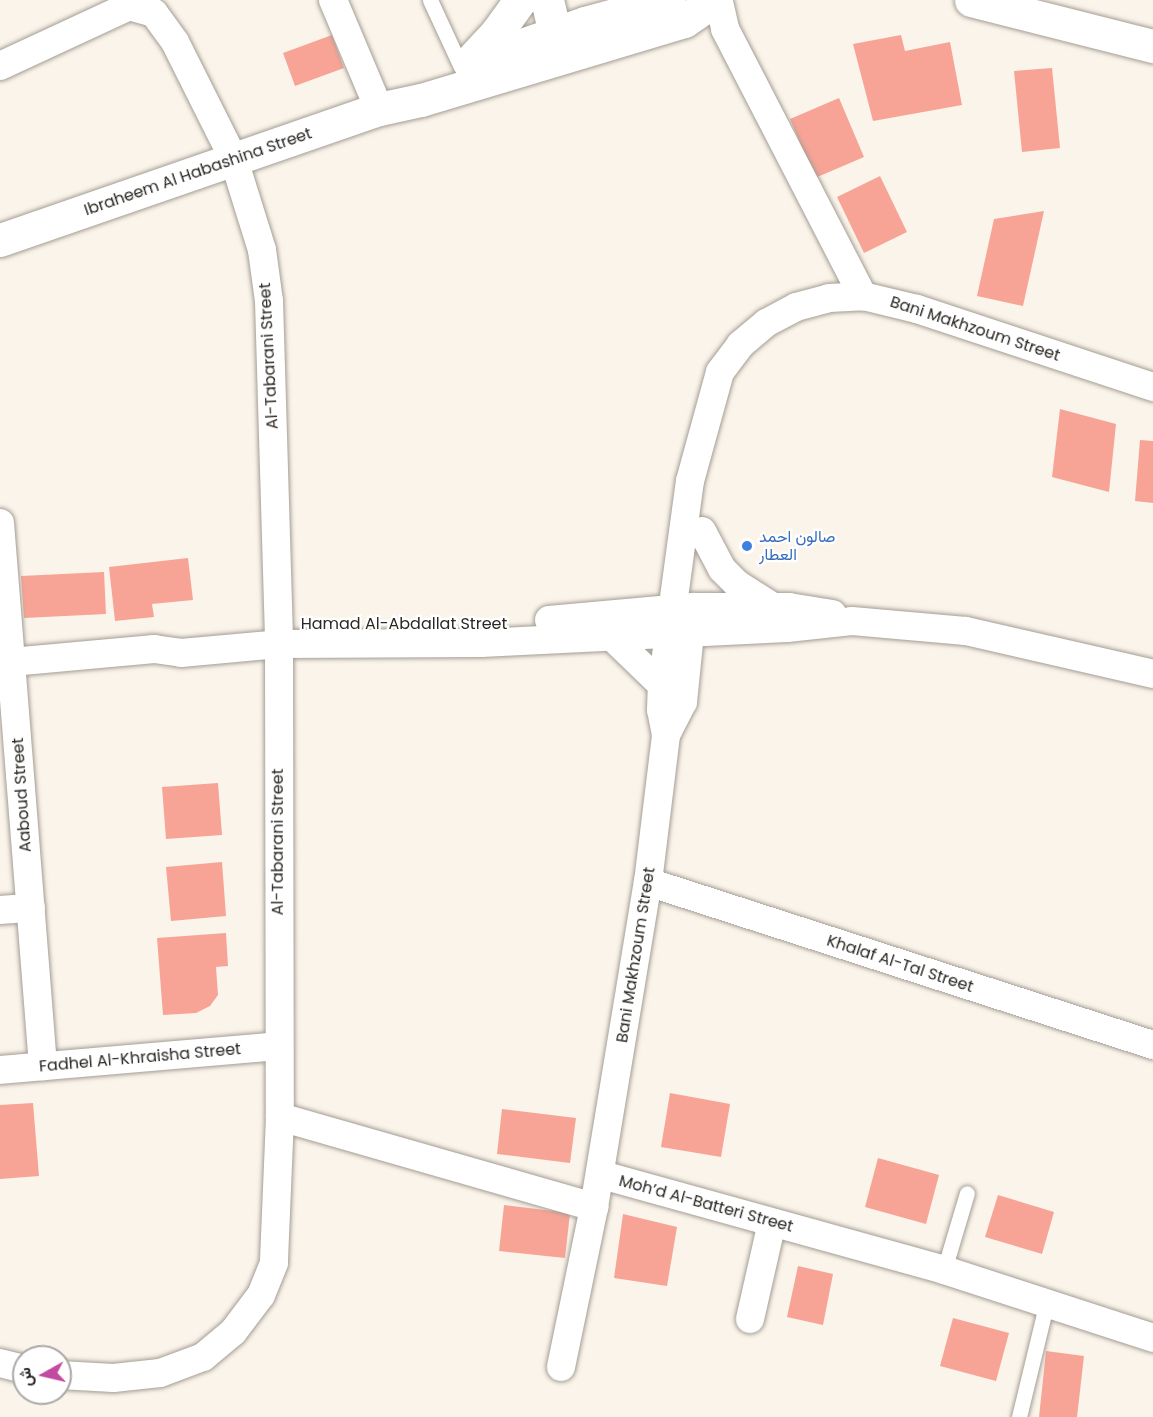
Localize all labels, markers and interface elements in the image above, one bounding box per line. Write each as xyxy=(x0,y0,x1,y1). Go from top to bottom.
street label: Ibraheem Al Habashina Street xyxy=(82,124,314,220)
street label: Al-Tabarani Street xyxy=(256,282,282,430)
street label: Bani Makhzoum Street xyxy=(888,292,1062,366)
place label: صالون احمد العطار xyxy=(759,527,836,565)
marker: صالون احمد العطار xyxy=(740,539,754,553)
street label: Hamad Al-Abdallat Street xyxy=(301,614,507,634)
street label: Aaboud Street xyxy=(8,737,36,853)
street label: Al-Tabarani Street xyxy=(268,769,288,915)
street label: Bani Makhzoum Street xyxy=(613,866,659,1044)
street label: Khalaf Al-Tal Street xyxy=(824,931,976,997)
street label: Fadhel Al-Khraisha Street xyxy=(38,1040,242,1076)
street label: Moh’d Al-Batteri Street xyxy=(617,1171,795,1237)
north arrow xyxy=(12,1345,72,1405)
text: ش xyxy=(13,1366,38,1388)

